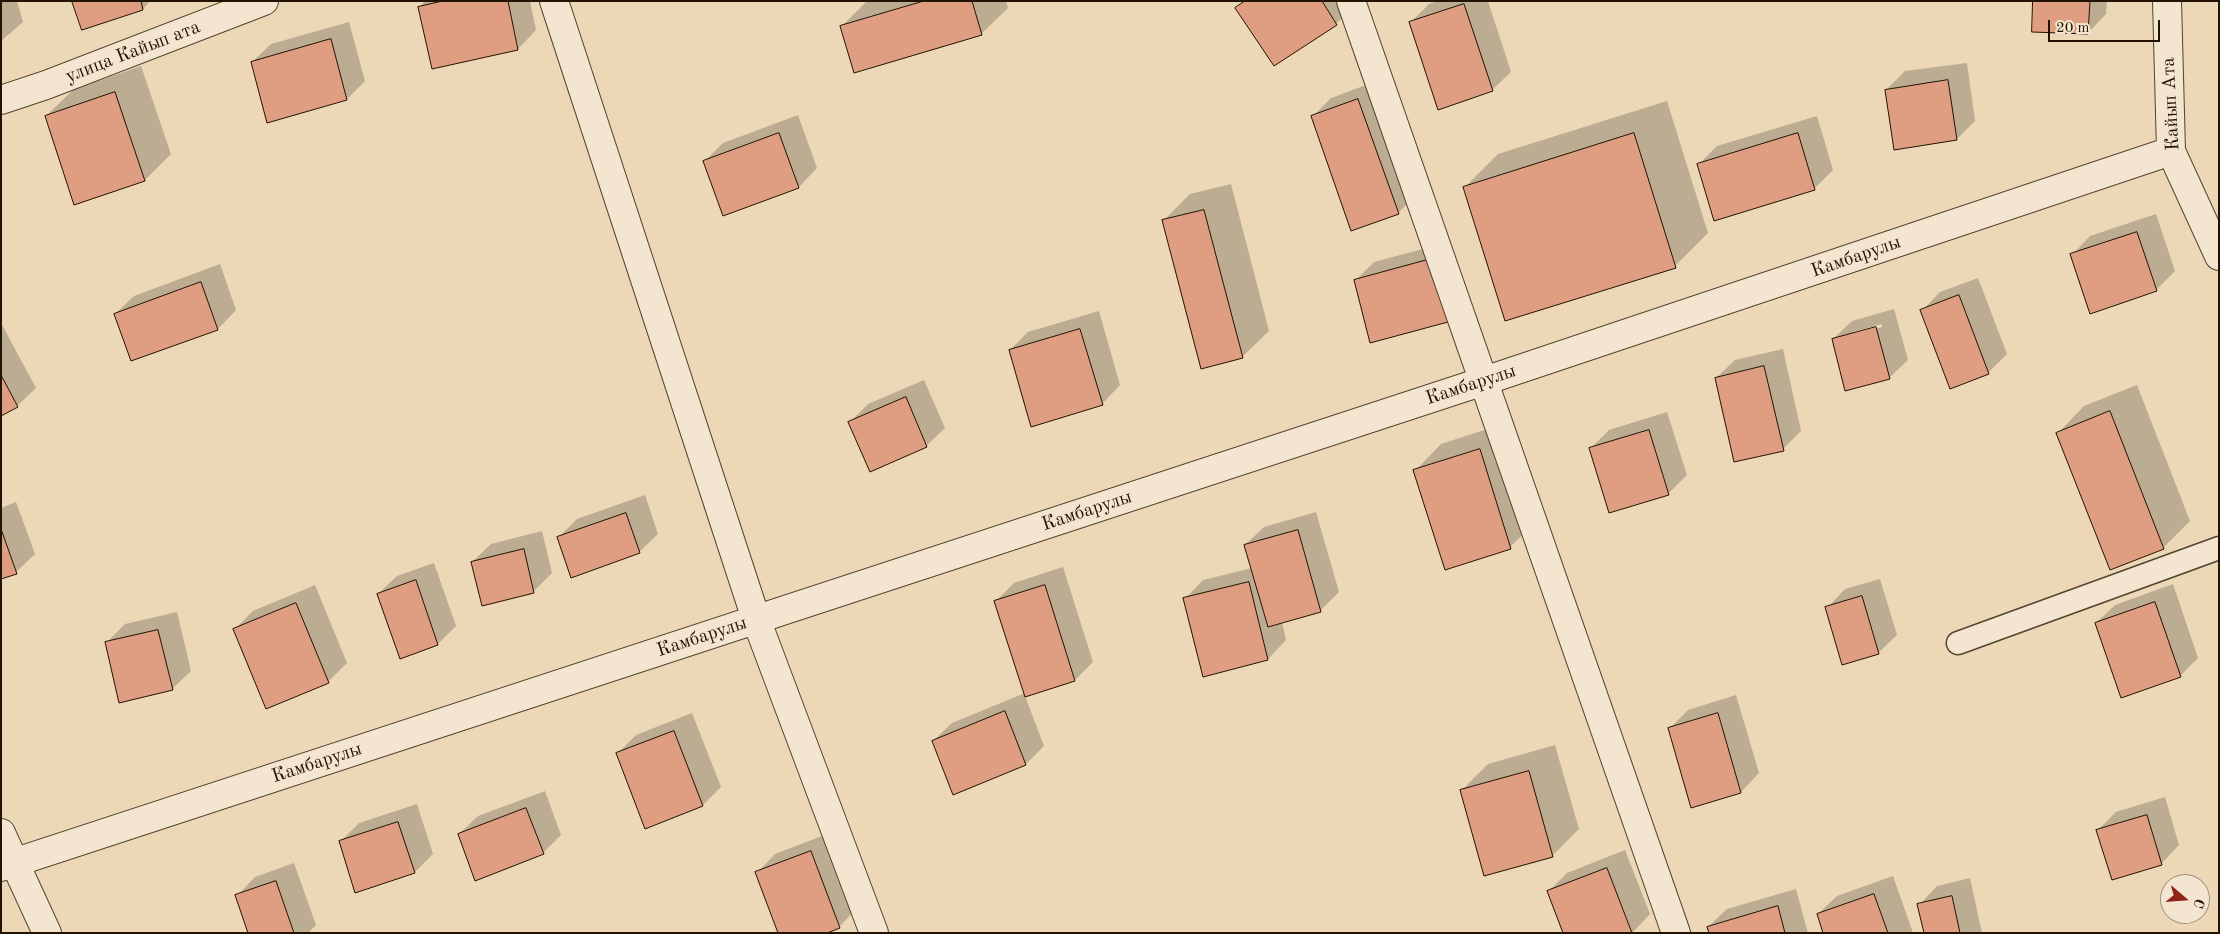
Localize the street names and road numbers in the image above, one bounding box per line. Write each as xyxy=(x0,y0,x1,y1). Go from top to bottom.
street label: улица Кайып ата xyxy=(62,16,204,88)
street label: Кайып Ата xyxy=(2157,57,2185,151)
street label: Камбарулы xyxy=(1808,231,1904,283)
street label: Камбарулы xyxy=(1423,360,1519,410)
street label: Камбарулы xyxy=(1039,486,1135,536)
street label: Камбарулы xyxy=(654,612,750,662)
street label: Камбарулы xyxy=(269,738,365,788)

